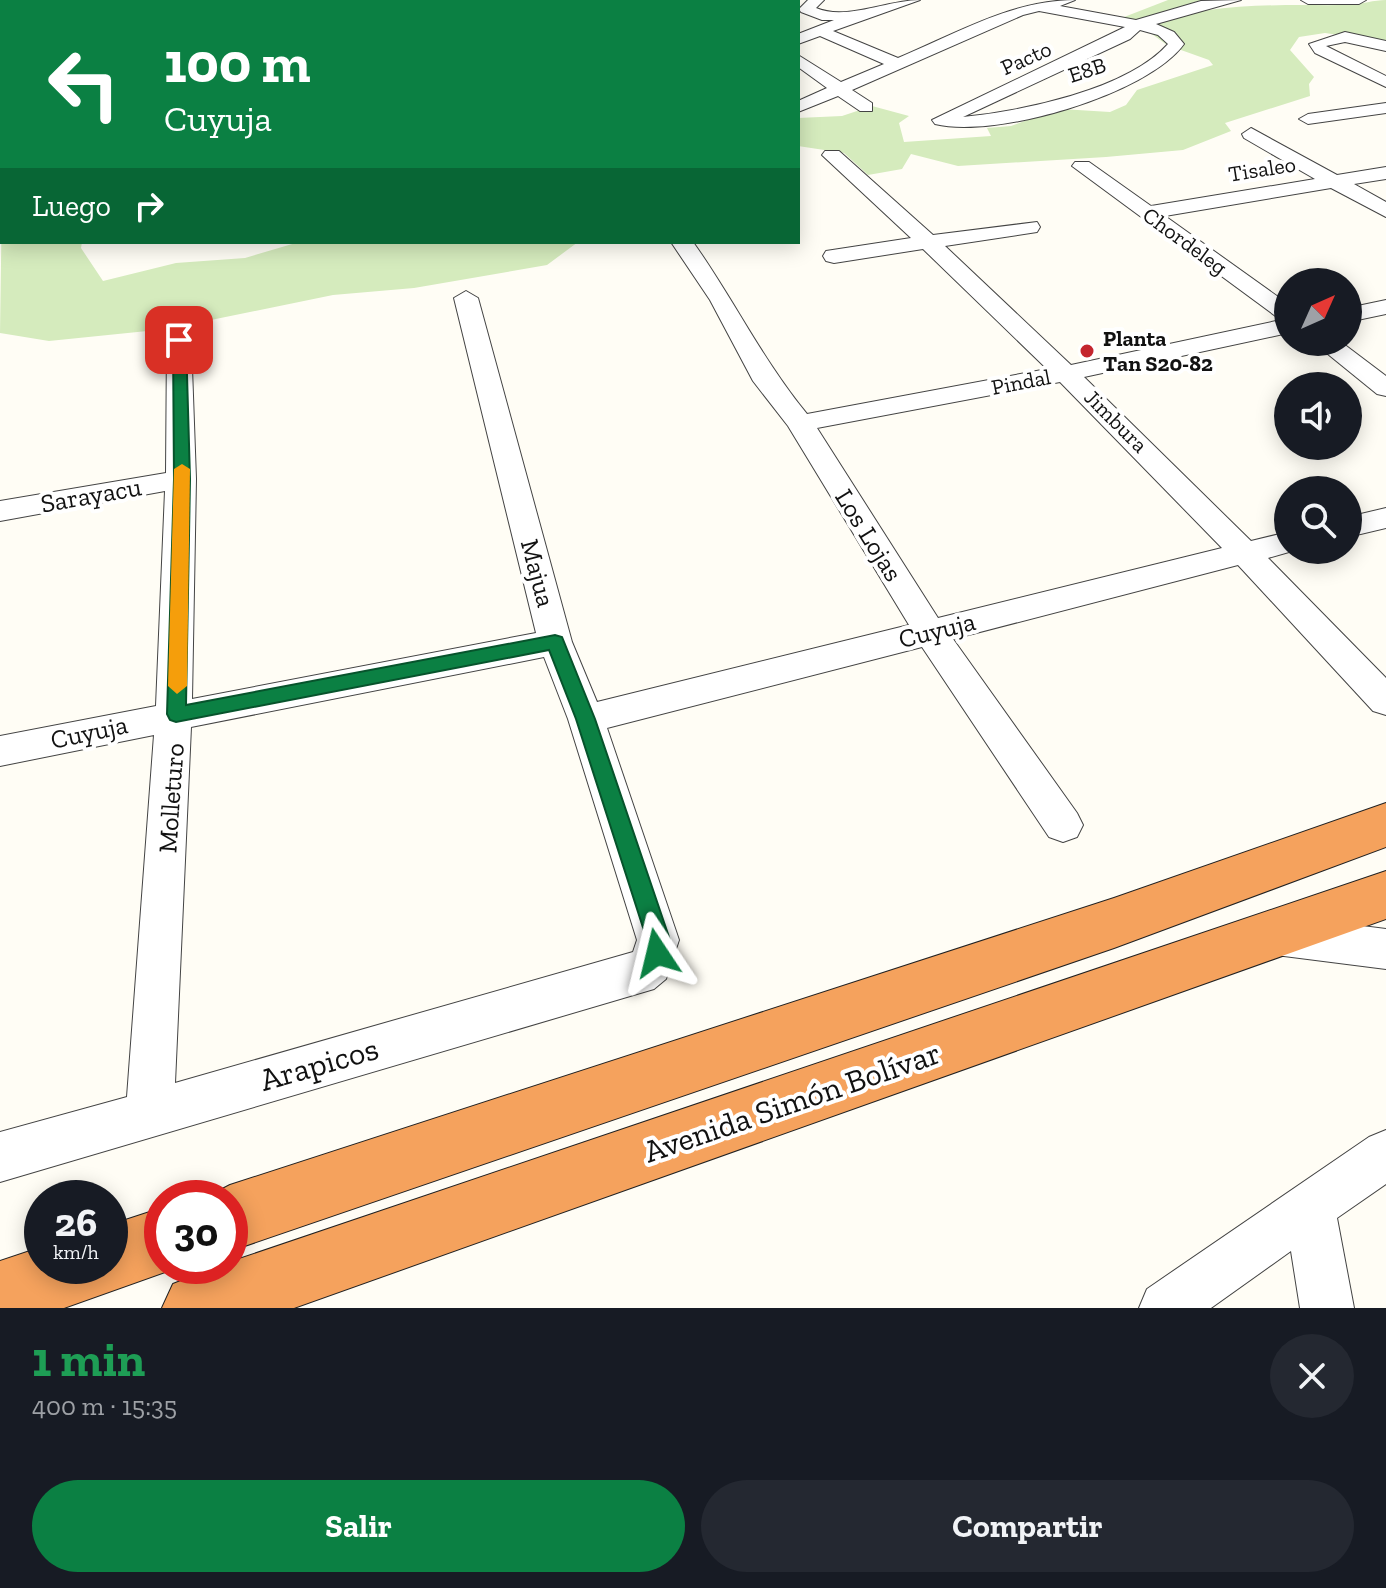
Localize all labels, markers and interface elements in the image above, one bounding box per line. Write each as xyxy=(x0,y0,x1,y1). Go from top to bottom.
text: 100 m xyxy=(164,29,311,96)
icon: left xyxy=(32,32,136,136)
street label: Pacto xyxy=(996,35,1056,81)
street label: E8B xyxy=(1065,51,1109,89)
text: Cuyuja xyxy=(164,97,272,140)
street label: Tisaleo xyxy=(1227,150,1297,188)
icon: right xyxy=(127,184,171,228)
text: Luego xyxy=(32,188,111,224)
street label: Chordeleg xyxy=(1138,201,1232,281)
north arrow xyxy=(1274,268,1362,356)
map controls xyxy=(1274,268,1362,564)
pin xyxy=(145,306,213,374)
icon: arrive xyxy=(157,318,201,362)
place label: Planta Tan S20-82 xyxy=(1103,325,1213,377)
marker: Planta Tan S20-82 xyxy=(1078,342,1096,360)
street label: Pindal xyxy=(989,363,1053,401)
button: sound xyxy=(1274,372,1362,460)
street label: Jimbura xyxy=(1079,384,1154,459)
street label: Sarayacu xyxy=(38,470,144,520)
button: search xyxy=(1274,476,1362,564)
street label: Los Lojas xyxy=(828,483,910,587)
street label: Majua xyxy=(514,536,562,611)
street label: Cuyuja xyxy=(895,605,979,655)
street label: Cuyuja xyxy=(48,708,131,756)
street label: Molleturo xyxy=(151,742,191,854)
position arrow xyxy=(615,911,699,995)
street label: Arapicos xyxy=(255,1029,383,1099)
street label: Avenida Simón Bolívar xyxy=(639,1033,945,1171)
speed limit sign: 30 xyxy=(144,1180,248,1284)
text: 26 xyxy=(55,1198,97,1246)
text: km/h xyxy=(53,1240,99,1264)
text: 1 min xyxy=(32,1331,145,1388)
button: close xyxy=(1270,1334,1354,1418)
text: 400 m · 15:35 xyxy=(32,1390,177,1422)
button: Salir xyxy=(32,1480,685,1572)
button: Compartir xyxy=(701,1480,1354,1572)

